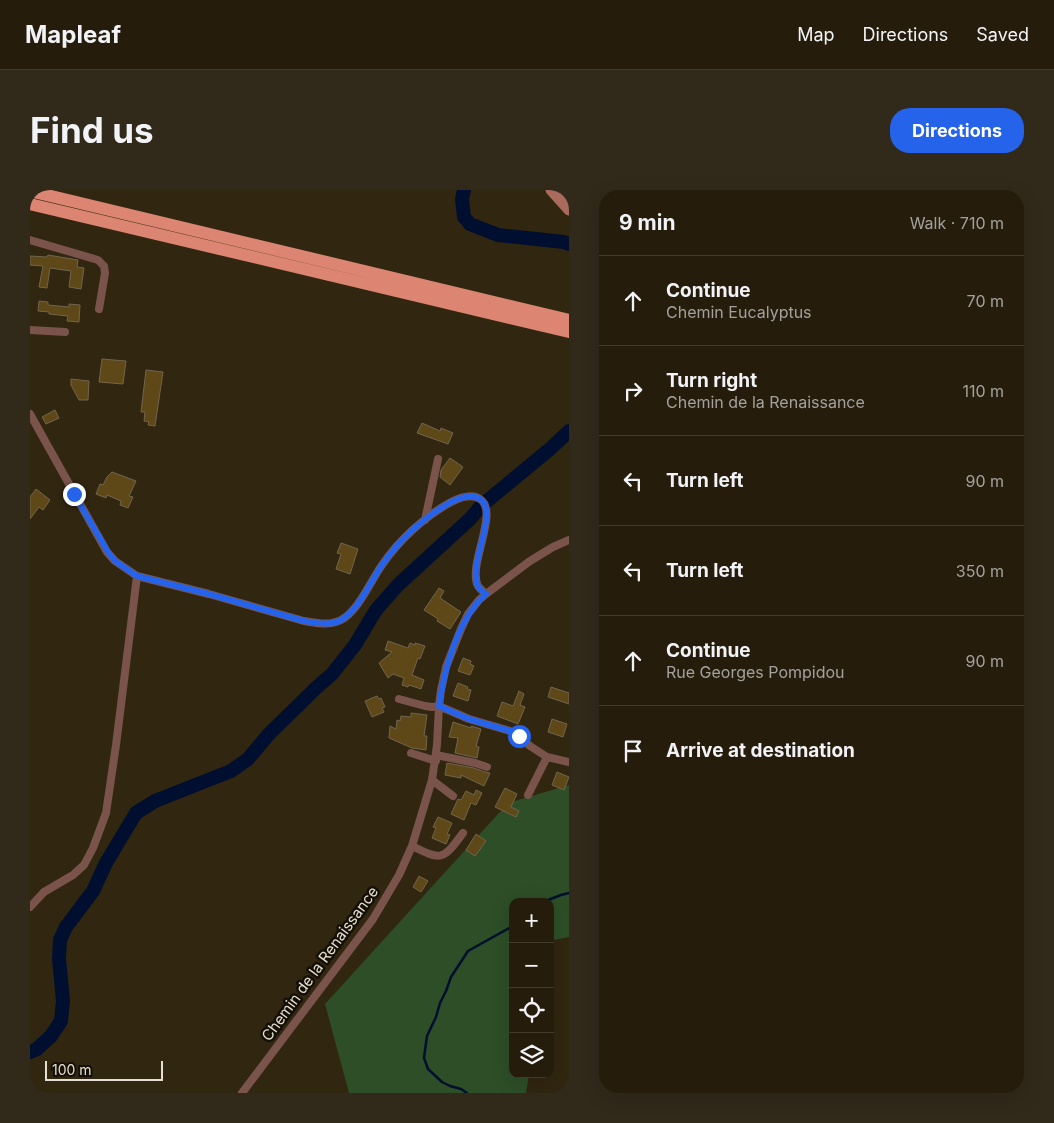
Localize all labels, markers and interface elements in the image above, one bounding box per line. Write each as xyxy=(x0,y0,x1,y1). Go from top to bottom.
text: Mapleaf xyxy=(25,20,121,49)
text: Map xyxy=(797,24,835,45)
text: Directions xyxy=(863,24,948,45)
text: Saved xyxy=(976,24,1029,45)
button: Directions xyxy=(890,108,1024,153)
text: Find us xyxy=(30,109,154,151)
text: 9 min xyxy=(619,210,676,235)
text: Walk · 710 m xyxy=(910,213,1004,233)
text: Continue xyxy=(666,279,751,302)
icon: ahead xyxy=(619,287,647,315)
text: 70 m xyxy=(967,291,1004,311)
text: Chemin Eucalyptus xyxy=(666,302,812,322)
text: Turn right xyxy=(666,369,757,392)
icon: right xyxy=(619,377,647,405)
text: 110 m xyxy=(962,381,1004,401)
text: Chemin de la Renaissance xyxy=(666,392,865,412)
icon: left xyxy=(619,467,647,495)
text: Turn left xyxy=(666,469,744,492)
text: 90 m xyxy=(965,471,1004,491)
route end xyxy=(63,483,86,506)
icon: left xyxy=(619,557,647,585)
text: Turn left xyxy=(666,559,744,582)
text: 350 m xyxy=(956,561,1004,581)
text: Continue xyxy=(666,639,751,662)
icon: ahead xyxy=(619,647,647,675)
text: 90 m xyxy=(965,651,1004,671)
text: Rue Georges Pompidou xyxy=(666,662,845,682)
route start xyxy=(508,725,531,748)
icon: arrive xyxy=(619,737,647,765)
text: Arrive at destination xyxy=(666,739,855,762)
street label: Chemin de la Renaissance xyxy=(257,883,382,1045)
map controls xyxy=(509,898,554,1078)
button: + xyxy=(509,898,554,943)
button: − xyxy=(509,943,554,988)
button: locate xyxy=(509,988,554,1033)
button: layers xyxy=(509,1033,554,1078)
scale bar xyxy=(45,1058,162,1081)
text: 100 m xyxy=(52,1061,92,1078)

